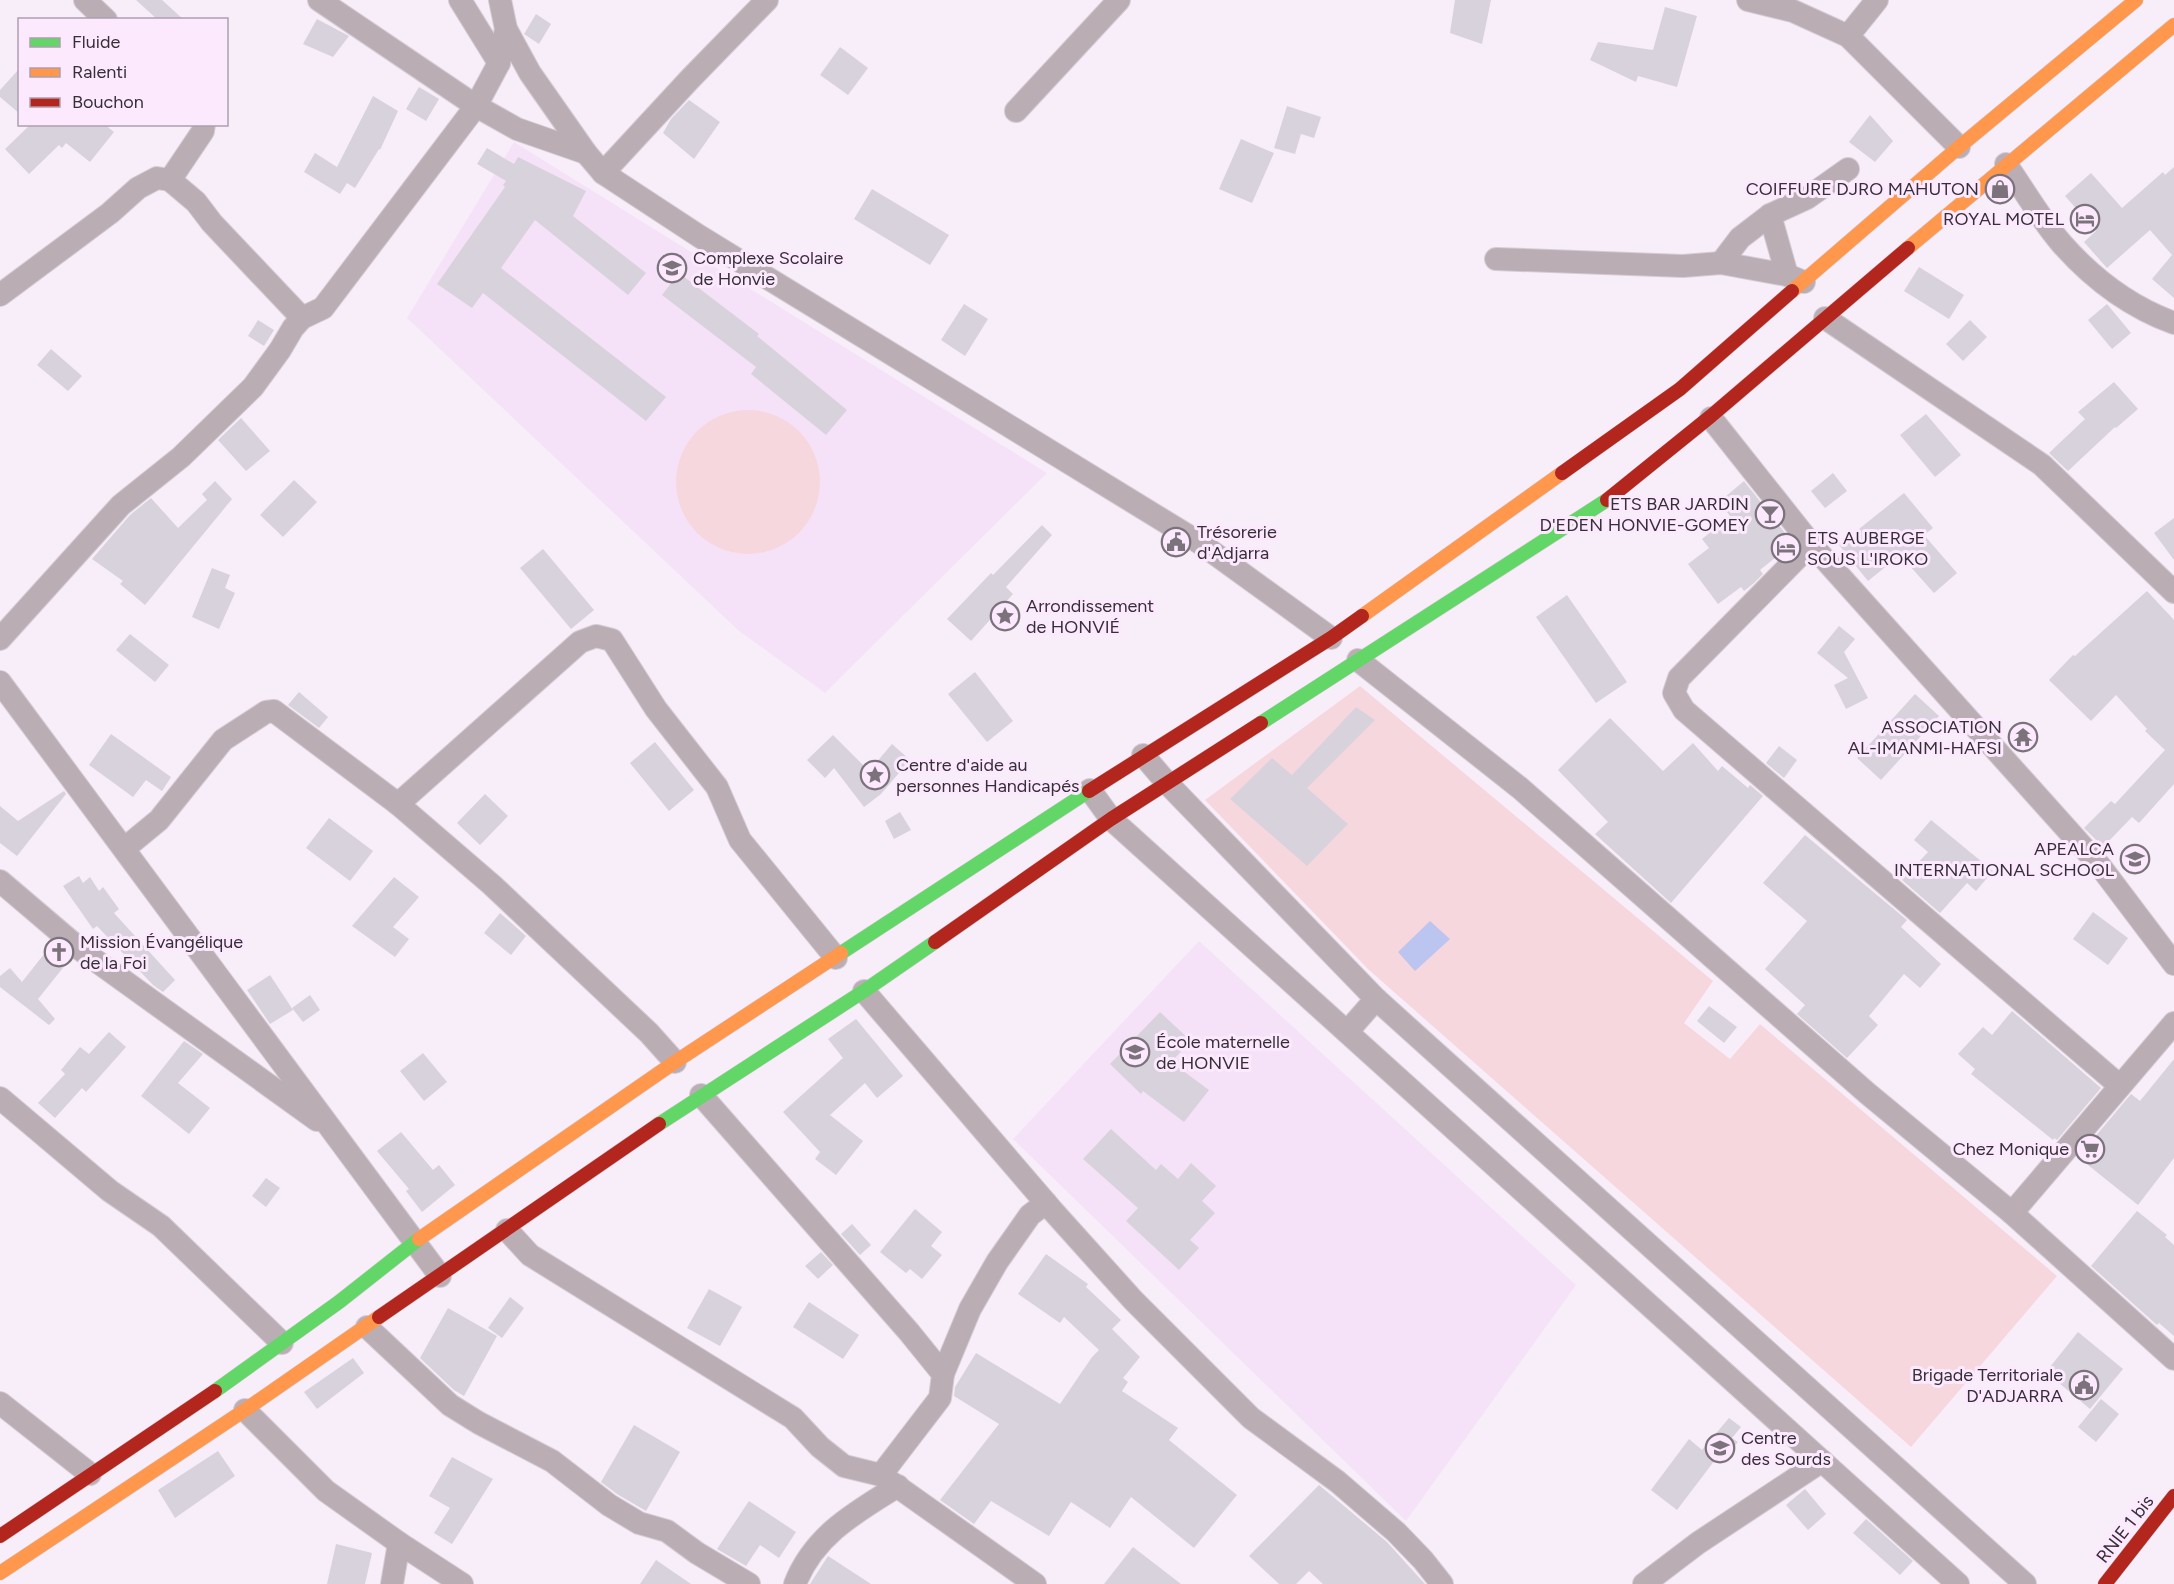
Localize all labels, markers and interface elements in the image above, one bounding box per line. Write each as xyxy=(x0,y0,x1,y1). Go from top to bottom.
legend xyxy=(18,18,228,126)
text: Fluide xyxy=(72,31,121,53)
text: Ralenti xyxy=(72,61,127,83)
text: Bouchon xyxy=(72,91,144,113)
shop icon: COIFFURE DJRO MAHUTON xyxy=(1984,173,2016,205)
place label: COIFFURE DJRO MAHUTON xyxy=(1746,178,1979,200)
hotel icon: ROYAL MOTEL xyxy=(2069,203,2101,235)
place label: ROYAL MOTEL xyxy=(1943,208,2065,230)
place label: Complexe Scolaire de Honvie xyxy=(693,247,843,290)
school or university icon: Complexe Scolaire de Honvie xyxy=(656,252,688,284)
place label: ETS BAR JARDIN D'EDEN HONVIE-GOMEY xyxy=(1540,493,1749,536)
bar icon: ETS BAR JARDIN D'EDEN HONVIE-GOMEY xyxy=(1754,498,1786,530)
place label: Trésorerie d'Adjarra xyxy=(1197,521,1277,564)
public building icon: Trésorerie d'Adjarra xyxy=(1160,526,1192,558)
place label: ETS AUBERGE SOUS L'IROKO xyxy=(1807,527,1928,570)
hotel icon: ETS AUBERGE SOUS L'IROKO xyxy=(1770,532,1802,564)
place label: Arrondissement de HONVIÉ xyxy=(1026,595,1154,638)
place icon: Arrondissement de HONVIÉ xyxy=(989,600,1021,632)
place label: ASSOCIATION AL-IMANMI-HAFSI xyxy=(1848,716,2002,759)
temple icon: ASSOCIATION AL-IMANMI-HAFSI xyxy=(2007,721,2039,753)
place label: Centre d'aide au personnes Handicapés xyxy=(896,754,1079,797)
place icon: Centre d'aide au personnes Handicapés xyxy=(859,759,891,791)
place label: APEALCA INTERNATIONAL SCHOOL xyxy=(1894,838,2115,881)
school or university icon: APEALCA INTERNATIONAL SCHOOL xyxy=(2119,843,2151,875)
place label: Mission Évangélique de la Foi xyxy=(80,931,243,974)
church icon: Mission Évangélique de la Foi xyxy=(43,936,75,968)
place label: École maternelle de HONVIE xyxy=(1156,1031,1290,1074)
school or university icon: École maternelle de HONVIE xyxy=(1119,1036,1151,1068)
supermarket icon: Chez Monique xyxy=(2074,1133,2106,1165)
place label: Chez Monique xyxy=(1953,1138,2069,1160)
place label: Brigade Territoriale D'ADJARRA xyxy=(1912,1364,2063,1407)
public building icon: Brigade Territoriale D'ADJARRA xyxy=(2068,1369,2100,1401)
place label: Centre des Sourds xyxy=(1741,1427,1831,1470)
school or university icon: Centre des Sourds xyxy=(1704,1432,1736,1464)
street label: RNIE 1 bis xyxy=(2092,1491,2158,1567)

